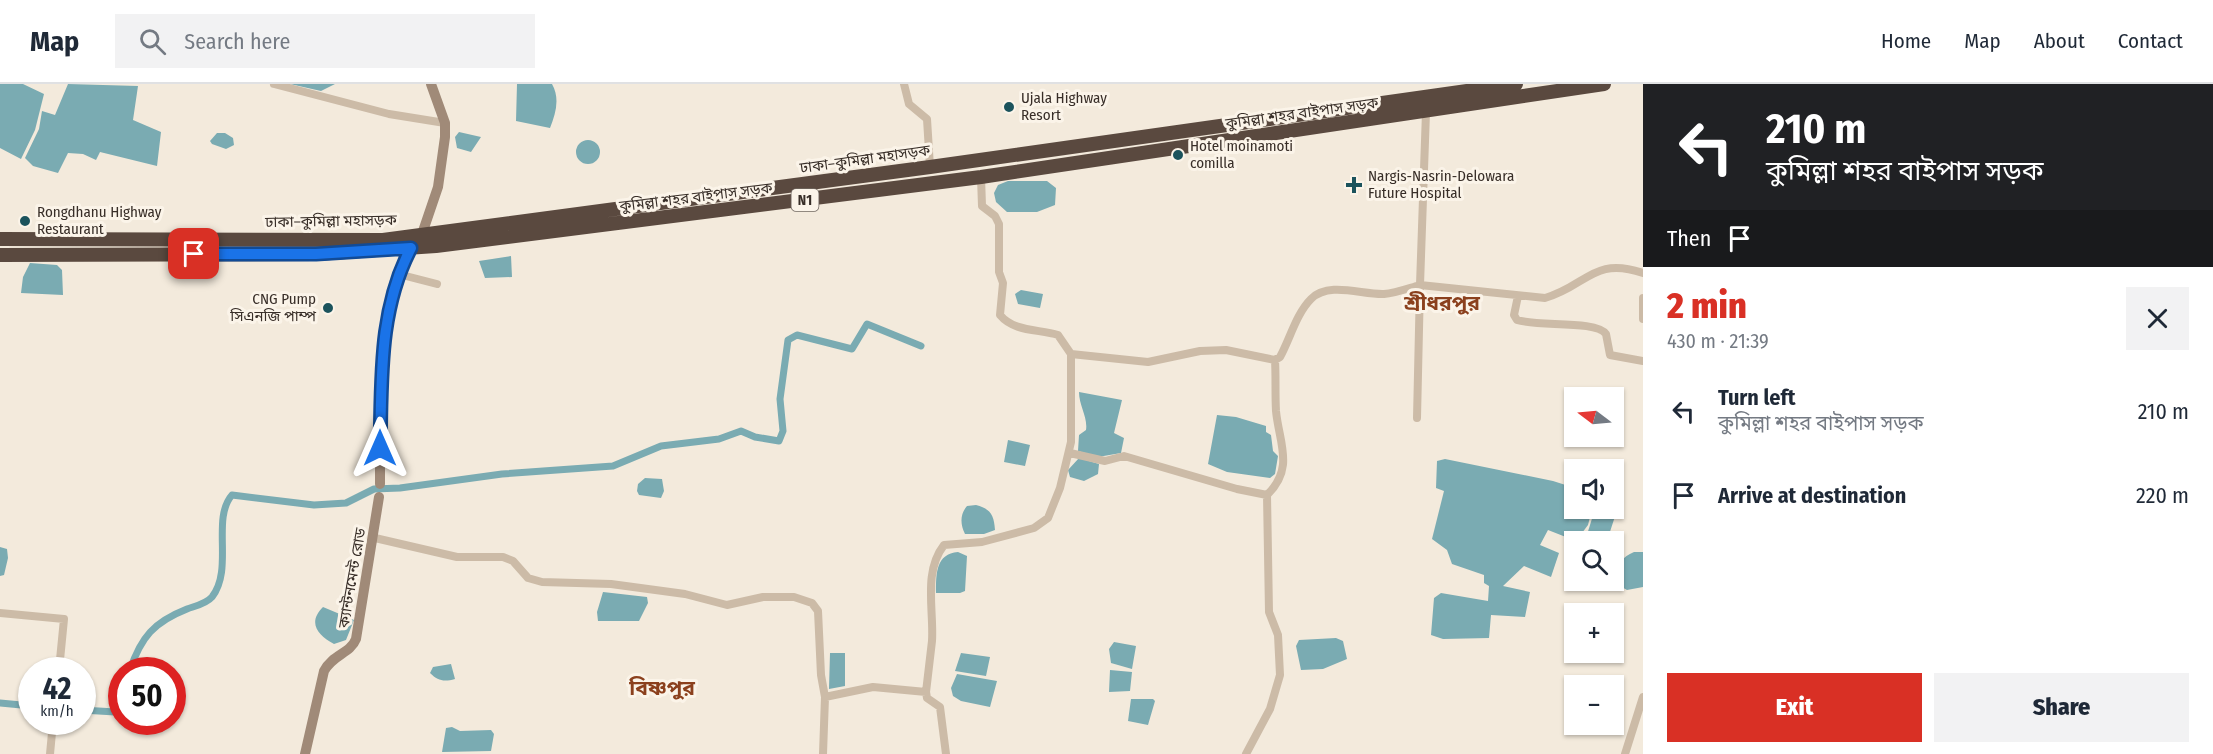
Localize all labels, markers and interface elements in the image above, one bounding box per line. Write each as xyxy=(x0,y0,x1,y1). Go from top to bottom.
search box xyxy=(115,14,535,68)
text: Map xyxy=(30,25,79,58)
icon: search xyxy=(136,25,169,58)
text: Search here xyxy=(184,28,290,55)
text: Home xyxy=(1881,28,1931,54)
text: Map xyxy=(1964,28,2001,54)
text: About xyxy=(2034,28,2085,54)
text: Contact xyxy=(2118,28,2183,54)
place label: Ujala Highway Resort xyxy=(1021,89,1107,124)
street label: কুমিল্লা শহর বাইপাস সড়ক xyxy=(1223,93,1380,133)
marker: Ujala Highway Resort xyxy=(1002,100,1016,114)
text: 210 m xyxy=(1766,104,1866,154)
icon: left xyxy=(1667,108,1745,186)
place label: Hotel moinamoti comilla xyxy=(1190,137,1293,172)
street label: ঢাকা–কুমিল্লা মহাসড়ক xyxy=(798,141,932,177)
marker: Hotel moinamoti comilla xyxy=(1171,148,1185,162)
text: কুমিল্লা শহর বাইপাস সড়ক xyxy=(1766,155,2043,187)
place label: Nargis-Nasrin-Delowara Future Hospital xyxy=(1368,167,1514,202)
marker: Nargis-Nasrin-Delowara Future Hospital xyxy=(1345,176,1363,194)
street label: কুমিল্লা শহর বাইপাস সড়ক xyxy=(617,179,774,215)
road number: N1 xyxy=(792,189,818,211)
place label: Rongdhanu Highway Restaurant xyxy=(37,203,162,238)
street label: ঢাকা–কুমিল্লা মহাসড়ক xyxy=(264,211,398,231)
marker: Rongdhanu Highway Restaurant xyxy=(18,214,32,228)
icon: arrive xyxy=(1723,222,1756,255)
text: Then xyxy=(1667,225,1711,252)
pin xyxy=(168,228,219,279)
icon: arrive xyxy=(177,237,210,270)
text: 2 min xyxy=(1667,284,1747,328)
button: close xyxy=(2126,287,2189,350)
place label: CNG Pump সিএনজি পাম্প xyxy=(229,290,316,325)
district label: শ্রীধরপুর xyxy=(1403,290,1480,316)
marker: CNG Pump সিএনজি পাম্প xyxy=(321,301,335,315)
text: 430 m · 21:39 xyxy=(1667,329,1769,353)
text: Turn left xyxy=(1718,384,1796,411)
north arrow xyxy=(1564,387,1624,447)
map controls xyxy=(1564,387,1624,735)
icon: left xyxy=(1667,395,1700,428)
text: 210 m xyxy=(2138,398,2189,425)
text: কুমিল্লা শহর বাইপাস সড়ক xyxy=(1718,411,1924,435)
position arrow xyxy=(348,416,412,480)
button: sound xyxy=(1564,459,1624,519)
icon: arrive xyxy=(1667,479,1700,512)
text: Arrive at destination xyxy=(1718,482,1906,509)
text: 220 m xyxy=(2136,482,2189,509)
street label: ক্যান্টনমেন্ট রোড xyxy=(334,526,370,630)
button: search xyxy=(1564,531,1624,591)
button: + xyxy=(1564,603,1624,663)
speed limit sign: 50 xyxy=(108,657,186,735)
text: 42 xyxy=(43,671,71,707)
button: Exit xyxy=(1667,673,1922,742)
button: Share xyxy=(1934,673,2189,742)
district label: বিষ্ণপুর xyxy=(628,675,695,701)
button: − xyxy=(1564,675,1624,735)
text: km/h xyxy=(40,702,74,720)

